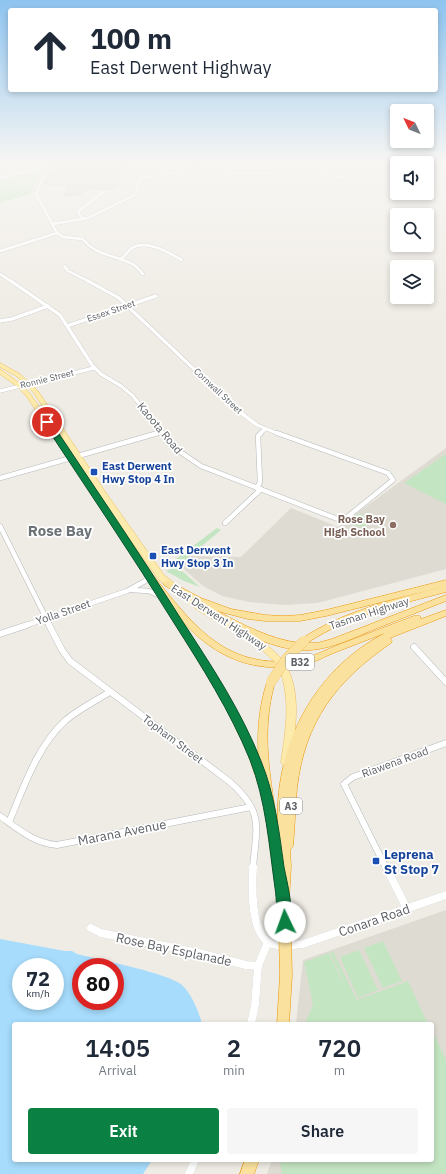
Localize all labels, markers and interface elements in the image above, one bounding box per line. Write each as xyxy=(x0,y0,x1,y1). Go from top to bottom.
text: 100 m xyxy=(90,20,172,57)
icon: ahead xyxy=(24,24,76,76)
text: East Derwent Highway xyxy=(90,56,271,79)
north arrow xyxy=(390,104,434,148)
map controls xyxy=(390,104,434,304)
button: sound xyxy=(390,156,434,200)
button: search xyxy=(390,208,434,252)
button: layers xyxy=(390,260,434,304)
street label: Essex Street xyxy=(85,297,136,324)
street label: Cornwall Street xyxy=(192,365,245,416)
street label: Ronnie Street xyxy=(19,367,75,390)
street label: Kaoota Road xyxy=(135,400,185,456)
pin xyxy=(30,405,64,439)
icon: arrive xyxy=(36,411,58,433)
place label: East Derwent Hwy Stop 4 In xyxy=(102,459,175,486)
marker: East Derwent Hwy Stop 4 In xyxy=(89,467,99,477)
place label: Rose Bay High School xyxy=(324,512,386,539)
marker: Rose Bay High School xyxy=(388,520,398,530)
district label: Rose Bay xyxy=(28,521,92,540)
place label: East Derwent Hwy Stop 3 In xyxy=(161,543,234,570)
marker: East Derwent Hwy Stop 3 In xyxy=(148,551,158,561)
street label: East Derwent Highway xyxy=(169,581,270,653)
street label: Tasman Highway xyxy=(327,593,411,633)
street label: Yolla Street xyxy=(34,596,92,628)
road number: B32 xyxy=(286,654,314,670)
street label: Topham Street xyxy=(140,712,206,767)
street label: Riawena Road xyxy=(360,743,430,781)
road number: A3 xyxy=(280,798,302,814)
street label: Marana Avenue xyxy=(76,816,168,849)
place label: Leprena St Stop 7 xyxy=(384,846,439,878)
marker: Leprena St Stop 7 xyxy=(371,856,381,866)
street label: Conara Road xyxy=(336,900,412,941)
position arrow xyxy=(264,901,306,943)
street label: Rose Bay Esplanade xyxy=(115,929,233,970)
speed limit sign: 80 xyxy=(72,958,124,1010)
text: 72 xyxy=(26,965,50,992)
text: km/h xyxy=(26,987,50,1000)
text: 14:05 xyxy=(85,1032,150,1064)
text: 2 xyxy=(227,1032,241,1064)
text: 720 xyxy=(318,1032,361,1064)
text: Arrival xyxy=(99,1062,136,1079)
text: min xyxy=(223,1062,245,1079)
text: m xyxy=(334,1062,345,1079)
button: Exit xyxy=(28,1108,219,1154)
button: Share xyxy=(227,1108,418,1154)

